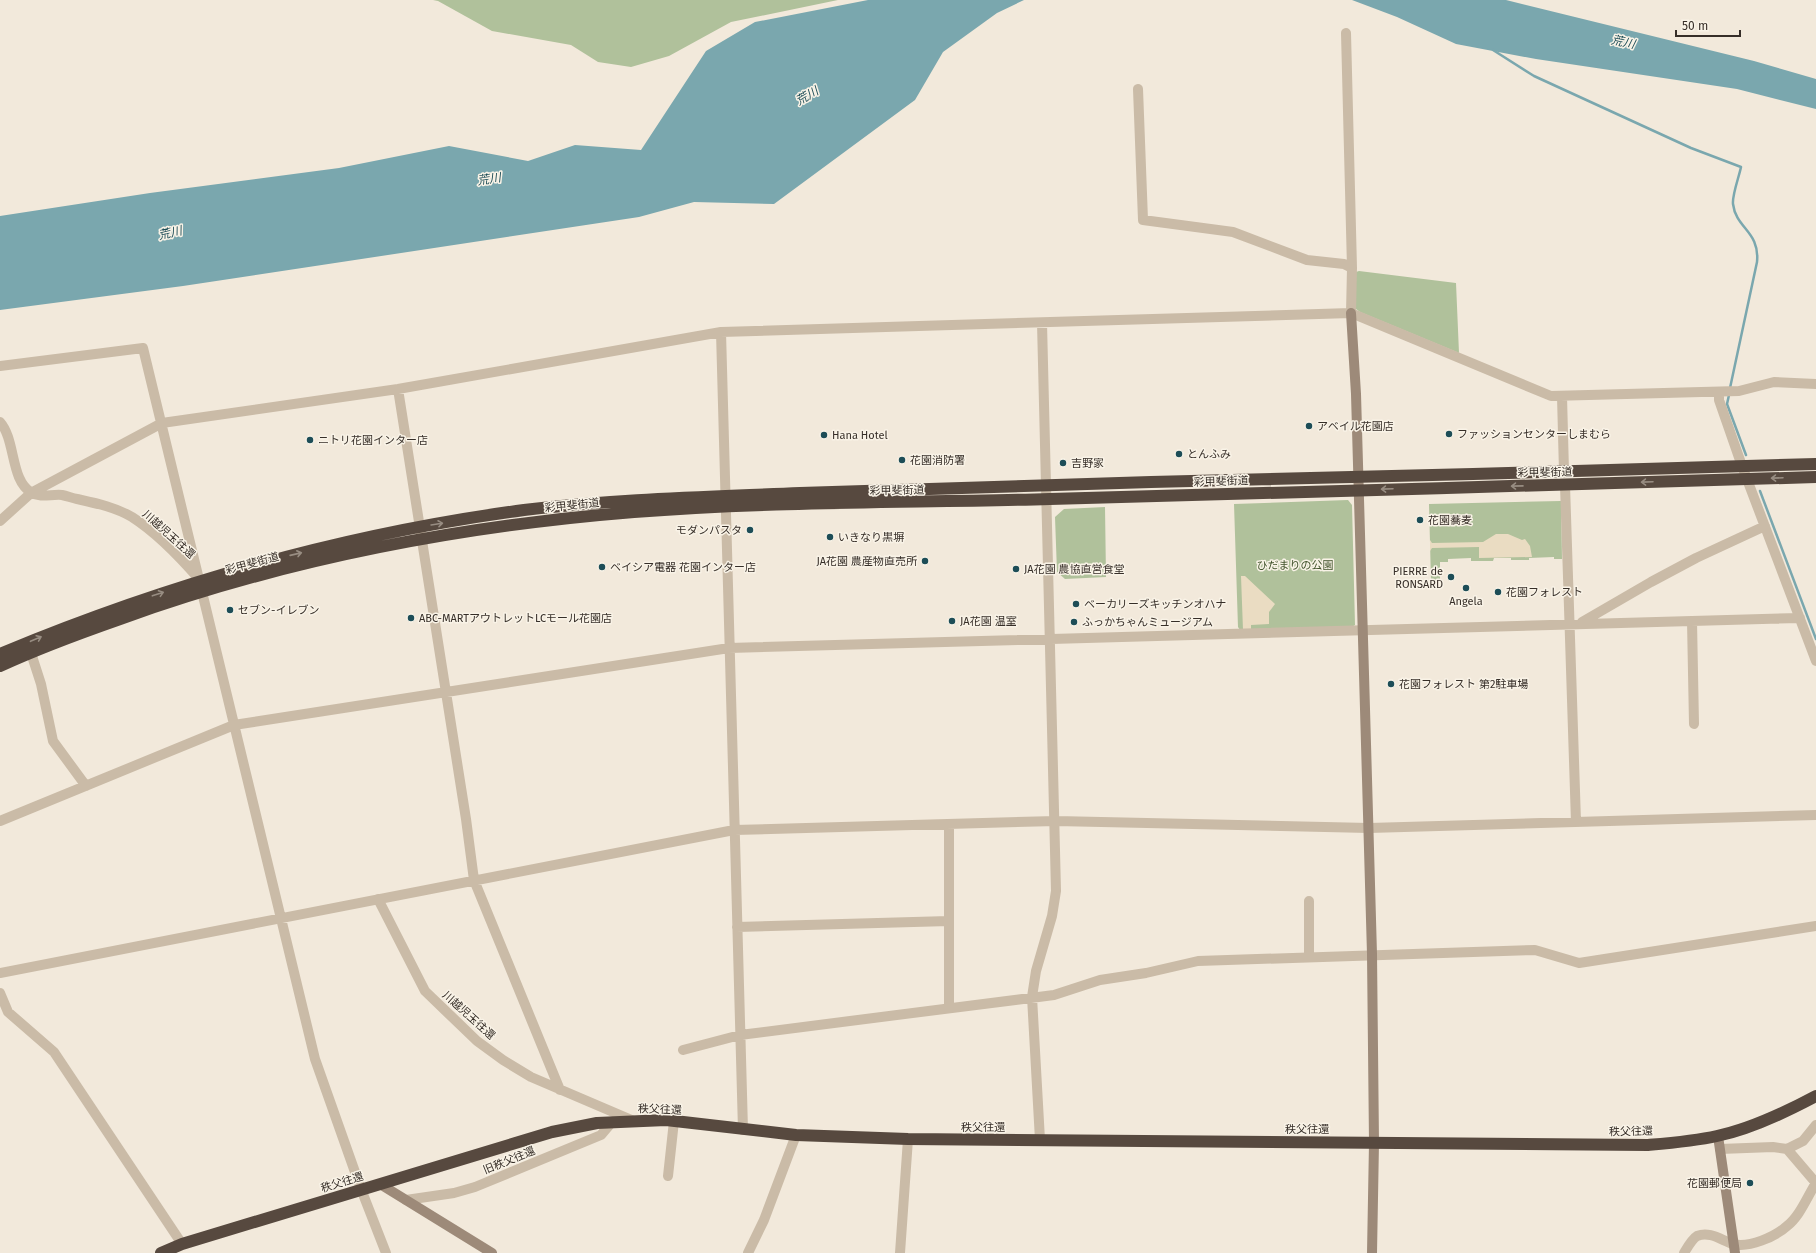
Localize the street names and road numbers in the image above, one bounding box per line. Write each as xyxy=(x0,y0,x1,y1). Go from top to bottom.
street label: 彩甲斐街道 xyxy=(1517,466,1573,479)
street label: 彩甲斐街道 xyxy=(1193,474,1249,489)
street label: 彩甲斐街道 xyxy=(869,484,925,497)
street label: 彩甲斐街道 xyxy=(544,496,600,515)
street label: 川越児玉往還 xyxy=(140,507,198,561)
street label: 彩甲斐街道 xyxy=(224,550,280,577)
street label: 川越児玉往還 xyxy=(440,988,498,1042)
street label: 秩父往還 xyxy=(638,1102,682,1117)
street label: 秩父往還 xyxy=(961,1121,1005,1134)
street label: 秩父往還 xyxy=(1285,1123,1329,1136)
street label: 秩父往還 xyxy=(1609,1125,1653,1138)
street label: 旧秩父往還 xyxy=(481,1144,537,1177)
street label: 秩父往還 xyxy=(319,1170,365,1195)

